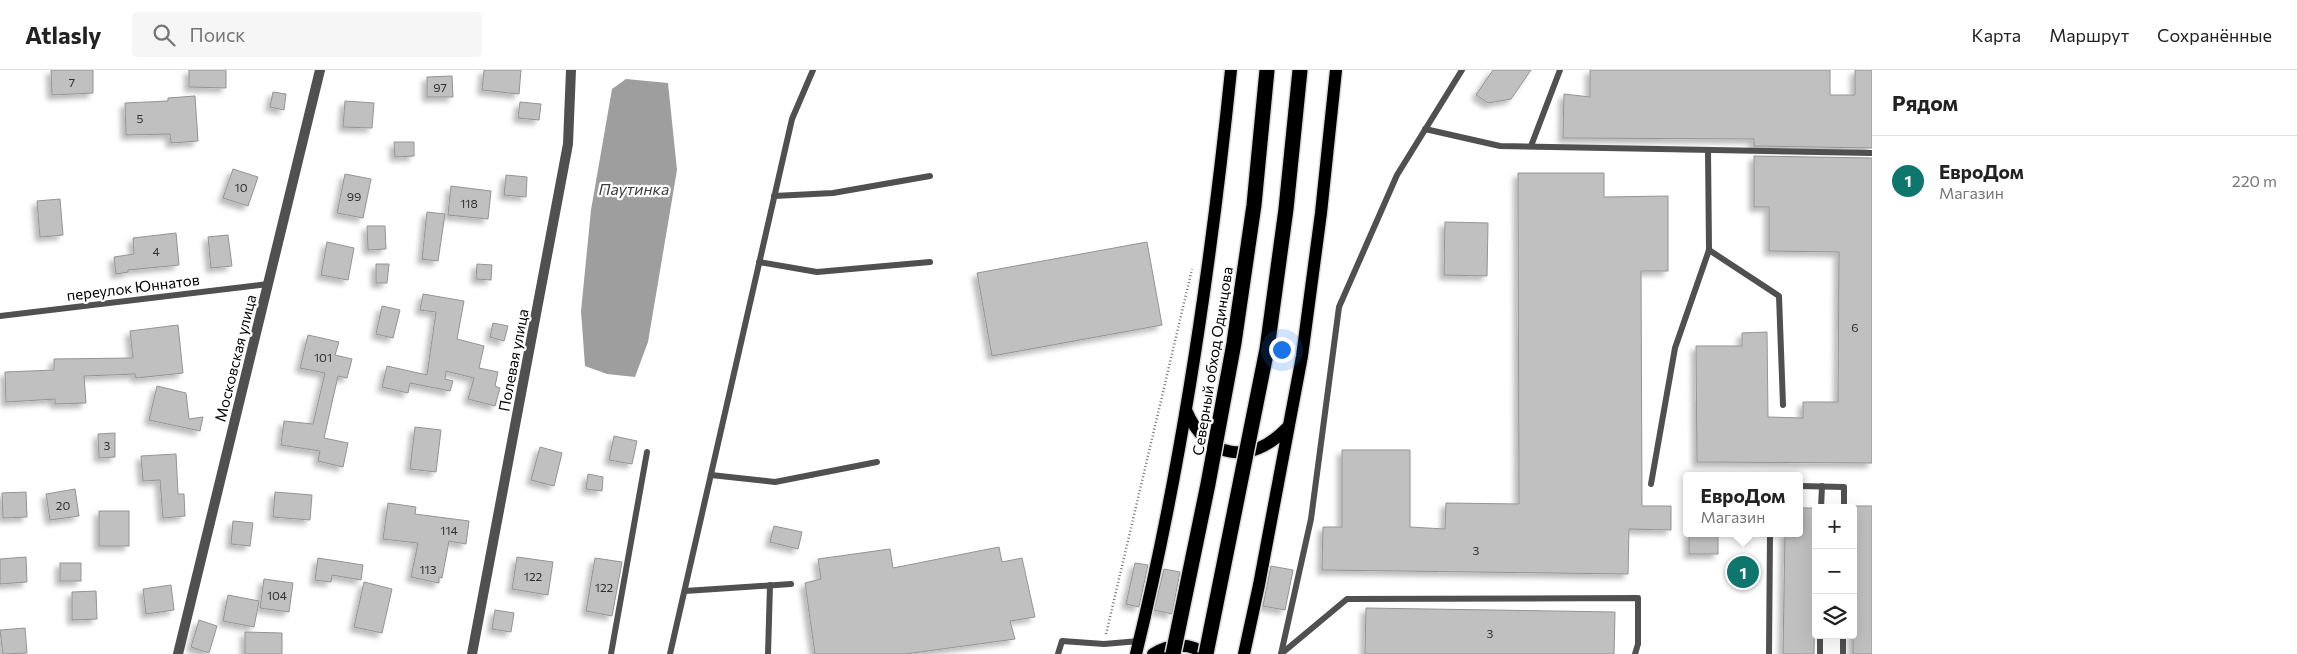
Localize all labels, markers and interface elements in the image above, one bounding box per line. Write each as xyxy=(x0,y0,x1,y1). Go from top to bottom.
search box xyxy=(132,12,482,57)
text: Atlasly xyxy=(25,20,102,49)
icon: search xyxy=(150,21,178,49)
text: Поиск xyxy=(190,23,246,46)
text: Карта xyxy=(1972,24,2021,46)
text: Маршрут xyxy=(2049,24,2129,46)
text: Сохранённые xyxy=(2157,24,2272,46)
house number: 7 xyxy=(69,75,75,89)
house number: 97 xyxy=(433,80,447,94)
text: Рядом xyxy=(1892,90,1958,115)
house number: 5 xyxy=(137,111,144,125)
text: ЕвроДом xyxy=(1939,160,2024,183)
text: 1 xyxy=(1904,171,1912,190)
text: 220 m xyxy=(2232,171,2277,190)
water label: Паутинка xyxy=(599,179,669,198)
house number: 10 xyxy=(235,180,248,194)
text: Магазин xyxy=(1939,183,2004,202)
house number: 99 xyxy=(347,189,361,203)
house number: 118 xyxy=(460,196,478,210)
house number: 4 xyxy=(152,244,160,258)
street label: Северный обход Одинцова xyxy=(1188,265,1236,457)
street label: переулок Юннатов xyxy=(66,270,200,304)
street label: Московская улица xyxy=(211,293,259,423)
street label: Полевая улица xyxy=(494,307,532,413)
house number: 6 xyxy=(1851,320,1859,334)
your location xyxy=(1269,337,1295,363)
house number: 101 xyxy=(314,350,332,364)
house number: 3 xyxy=(104,438,111,452)
popup xyxy=(1683,472,1803,537)
text: ЕвроДом xyxy=(1701,484,1785,507)
house number: 20 xyxy=(56,498,70,512)
map controls xyxy=(1812,504,1857,639)
button: + xyxy=(1812,504,1857,549)
text: Магазин xyxy=(1701,507,1765,526)
house number: 114 xyxy=(440,523,458,537)
house number: 3 xyxy=(1473,543,1480,557)
button: − xyxy=(1812,549,1857,594)
pin: 1 xyxy=(1727,553,1759,591)
house number: 113 xyxy=(419,562,437,576)
house number: 122 xyxy=(524,569,543,583)
house number: 122 xyxy=(595,580,614,594)
house number: 104 xyxy=(267,588,287,602)
button: layers xyxy=(1812,594,1857,639)
house number: 3 xyxy=(1487,626,1494,640)

